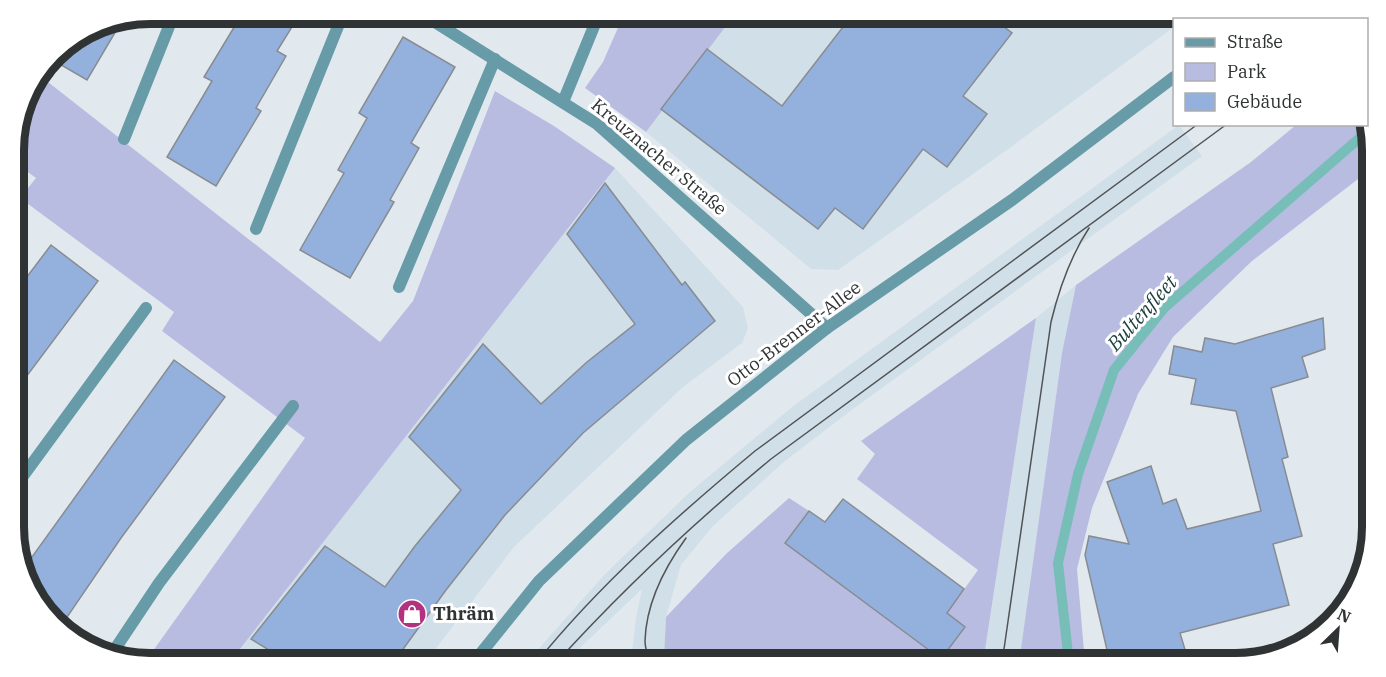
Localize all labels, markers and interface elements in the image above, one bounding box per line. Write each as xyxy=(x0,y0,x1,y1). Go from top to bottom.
legend xyxy=(1173,18,1368,126)
text: Straße xyxy=(1227,30,1283,53)
text: Park xyxy=(1227,60,1267,83)
text: Gebäude xyxy=(1227,90,1302,113)
street label: Kreuznacher Straße xyxy=(587,93,732,220)
water label: Bultenfleet xyxy=(1100,268,1183,357)
street label: Otto-Brenner-Allee xyxy=(722,276,865,392)
shop icon: Thräm xyxy=(396,598,428,630)
north arrow xyxy=(1308,599,1368,659)
place label: Thräm xyxy=(433,602,495,625)
text: N xyxy=(1334,604,1354,627)

